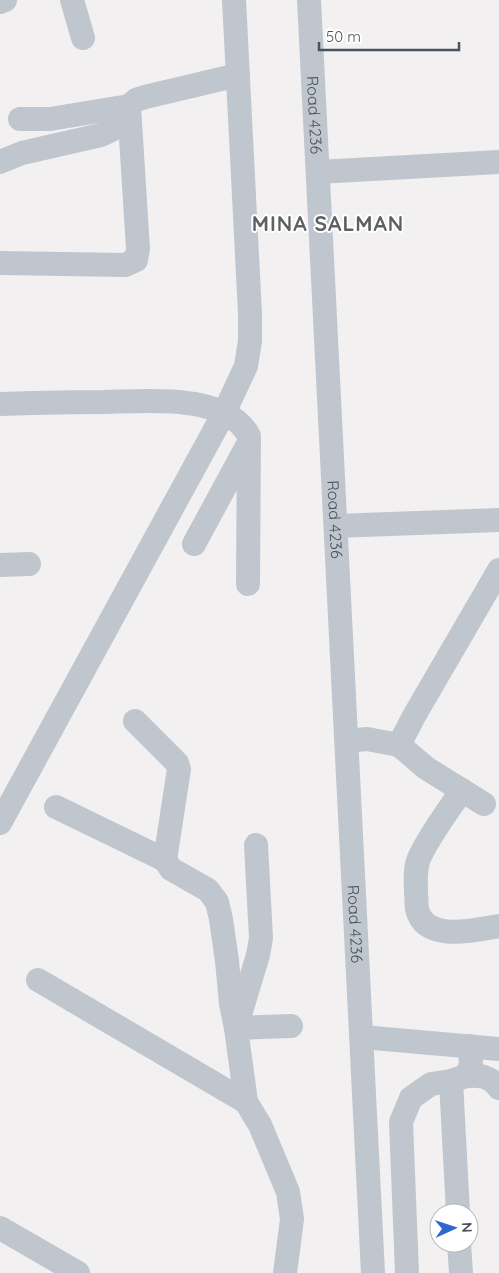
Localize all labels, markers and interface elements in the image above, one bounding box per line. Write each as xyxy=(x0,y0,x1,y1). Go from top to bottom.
scale bar xyxy=(319,20,459,52)
text: 50 m xyxy=(326,27,361,46)
street label: Road 4236 xyxy=(303,75,327,155)
district label: MINA SALMAN xyxy=(252,210,404,236)
street label: Road 4236 xyxy=(323,480,347,559)
street label: Road 4236 xyxy=(343,884,367,964)
north arrow xyxy=(429,1203,479,1253)
text: N xyxy=(458,1222,476,1233)

